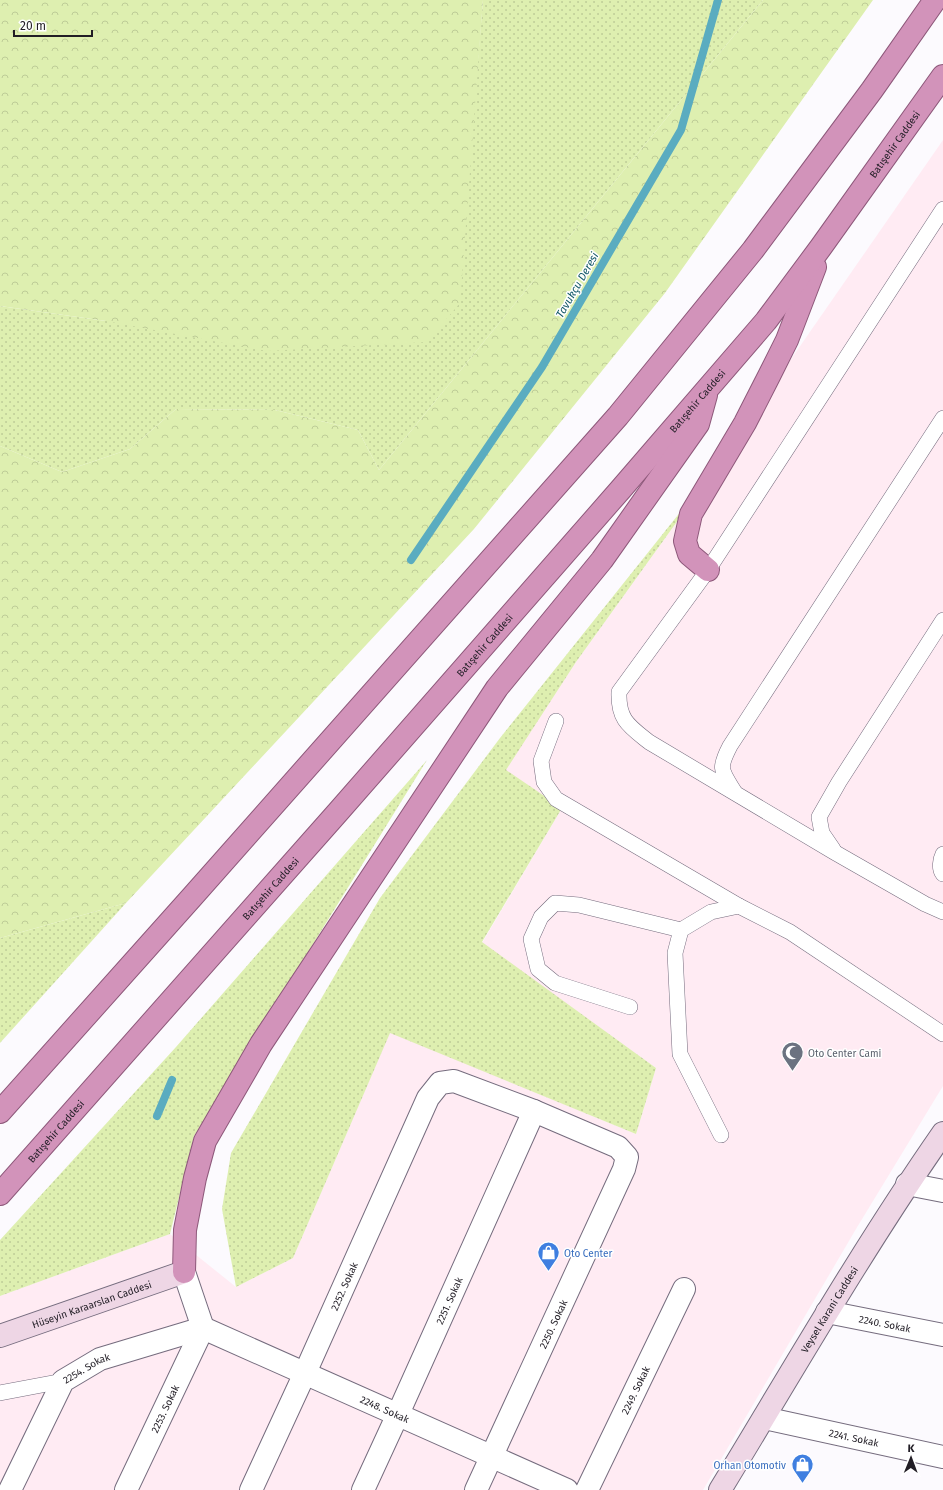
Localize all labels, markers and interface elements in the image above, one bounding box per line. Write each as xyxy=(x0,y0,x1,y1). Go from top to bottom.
scale bar xyxy=(14,12,92,38)
text: 20 m xyxy=(20,19,46,33)
street label: Batışehir Caddesi xyxy=(867,109,923,180)
water label: Tavukçu Deresi xyxy=(553,250,601,320)
street label: Batışehir Caddesi xyxy=(667,367,728,435)
street label: Batışehir Caddesi xyxy=(454,612,516,679)
street label: Batışehir Caddesi xyxy=(240,855,302,923)
mosque icon: Oto Center Cami xyxy=(780,1040,806,1073)
place label: Oto Center Cami xyxy=(808,1048,882,1060)
street label: Batışehir Caddesi xyxy=(26,1098,87,1165)
shop icon: Oto Center xyxy=(535,1240,561,1273)
place label: Oto Center xyxy=(564,1248,612,1260)
street label: 2252. Sokak xyxy=(329,1260,361,1313)
street label: Veysel Karani Caddesi xyxy=(799,1265,861,1355)
street label: 2251. Sokak xyxy=(434,1275,466,1327)
street label: Hüseyin Karaarslan Caddesi xyxy=(31,1279,153,1331)
street label: 2250. Sokak xyxy=(537,1297,571,1351)
street label: 2240. Sokak xyxy=(858,1313,912,1336)
street label: 2254. Sokak xyxy=(61,1351,112,1387)
street label: 2249. Sokak xyxy=(619,1364,653,1416)
street label: 2253. Sokak xyxy=(149,1382,182,1435)
street label: 2248. Sokak xyxy=(358,1394,412,1426)
street label: 2241. Sokak xyxy=(828,1427,881,1450)
north arrow xyxy=(891,1438,931,1478)
text: K xyxy=(908,1442,916,1455)
shop icon: Orhan Otomotiv xyxy=(789,1452,815,1485)
place label: Orhan Otomotiv xyxy=(713,1460,786,1472)

